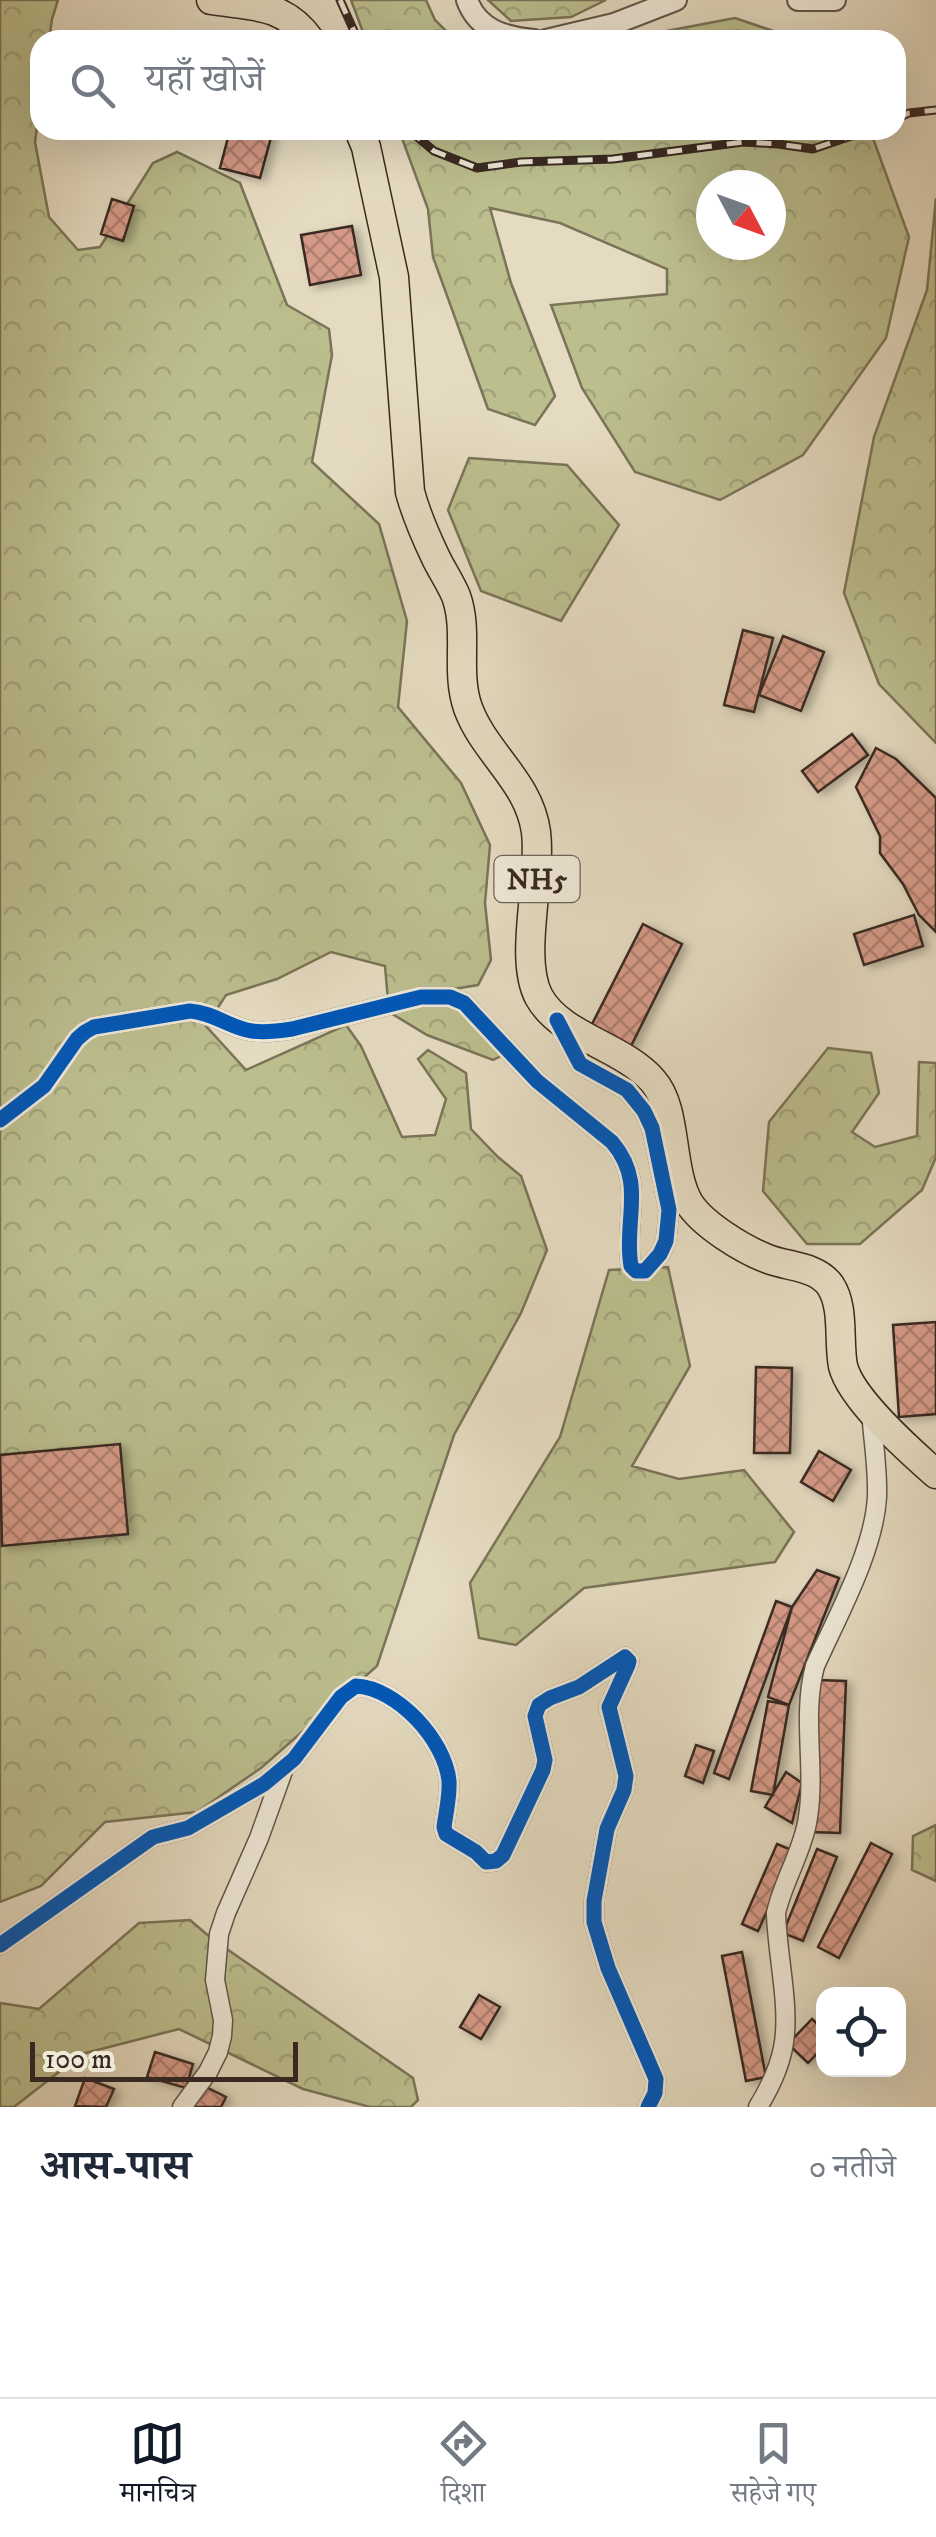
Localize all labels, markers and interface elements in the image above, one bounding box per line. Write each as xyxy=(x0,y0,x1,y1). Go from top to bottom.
search box xyxy=(30,30,906,140)
text: यहाँ खोजें xyxy=(145,56,264,104)
icon: search xyxy=(65,58,120,113)
north arrow xyxy=(696,170,786,260)
road number: NH5 xyxy=(494,856,580,902)
map controls xyxy=(816,1987,906,2077)
button: locate xyxy=(816,1987,906,2077)
scale bar xyxy=(30,2037,298,2082)
text: 100 m xyxy=(45,2042,112,2077)
text: आस-पास xyxy=(40,2141,191,2193)
text: 0 नतीजे xyxy=(809,2148,896,2188)
tab: मानचित्र xyxy=(120,2416,196,2520)
tab: दिशा xyxy=(436,2416,491,2520)
tab: सहेजे गए xyxy=(730,2416,816,2520)

